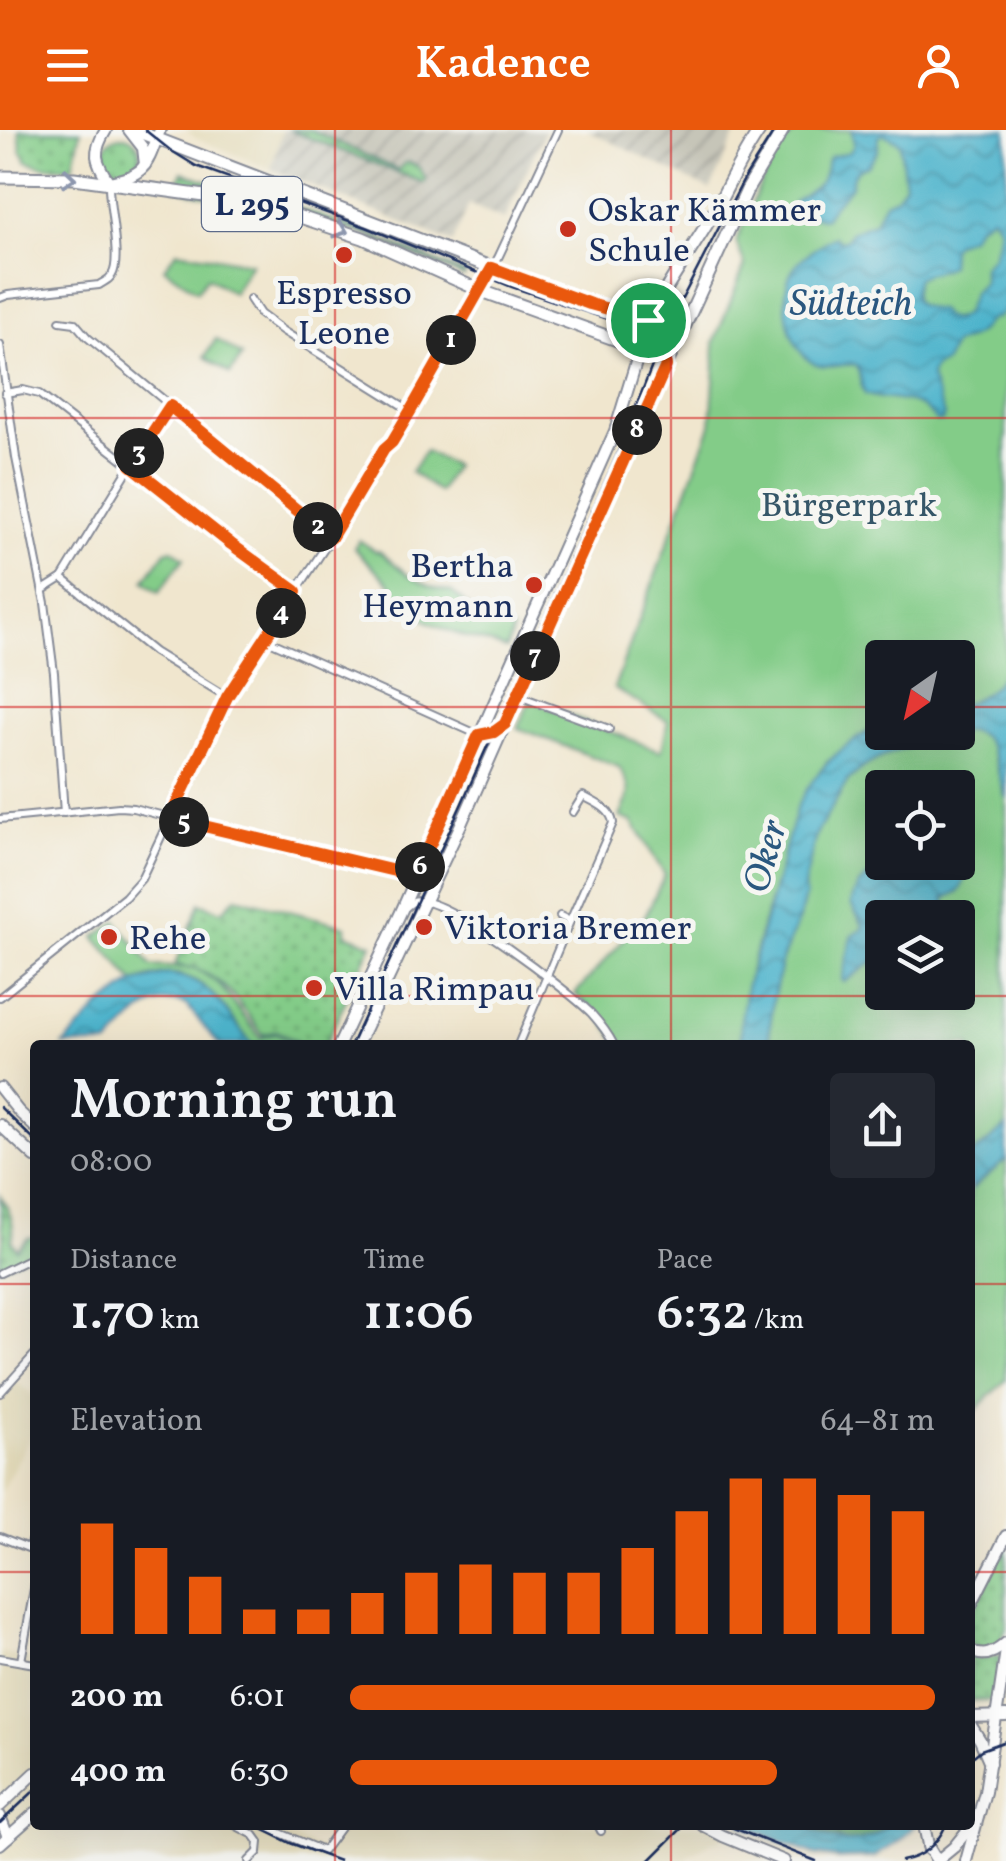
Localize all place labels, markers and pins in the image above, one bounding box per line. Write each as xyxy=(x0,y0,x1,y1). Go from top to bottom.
place label: Oskar Kämmer Schule xyxy=(588,188,821,276)
marker: Oskar Kämmer Schule xyxy=(557,218,579,240)
marker: Espresso Leone xyxy=(333,244,355,266)
place label: Espresso Leone xyxy=(276,271,412,359)
pin xyxy=(606,278,691,363)
pin: 1 xyxy=(426,315,476,365)
pin: 8 xyxy=(612,405,662,455)
pin: 3 xyxy=(114,428,164,478)
pin: 2 xyxy=(293,502,343,552)
place label: Bertha Heymann xyxy=(362,544,514,632)
marker: Bertha Heymann xyxy=(523,574,545,596)
pin: 4 xyxy=(256,588,306,638)
pin: 7 xyxy=(510,631,560,681)
pin: 5 xyxy=(159,797,209,847)
pin: 6 xyxy=(395,842,445,892)
place label: Viktoria Bremer xyxy=(444,906,691,954)
place label: Rehe xyxy=(129,916,206,964)
marker: Viktoria Bremer xyxy=(413,916,435,938)
marker: Rehe xyxy=(98,926,120,948)
place label: Villa Rimpau xyxy=(334,967,535,1015)
marker: Villa Rimpau xyxy=(303,977,325,999)

